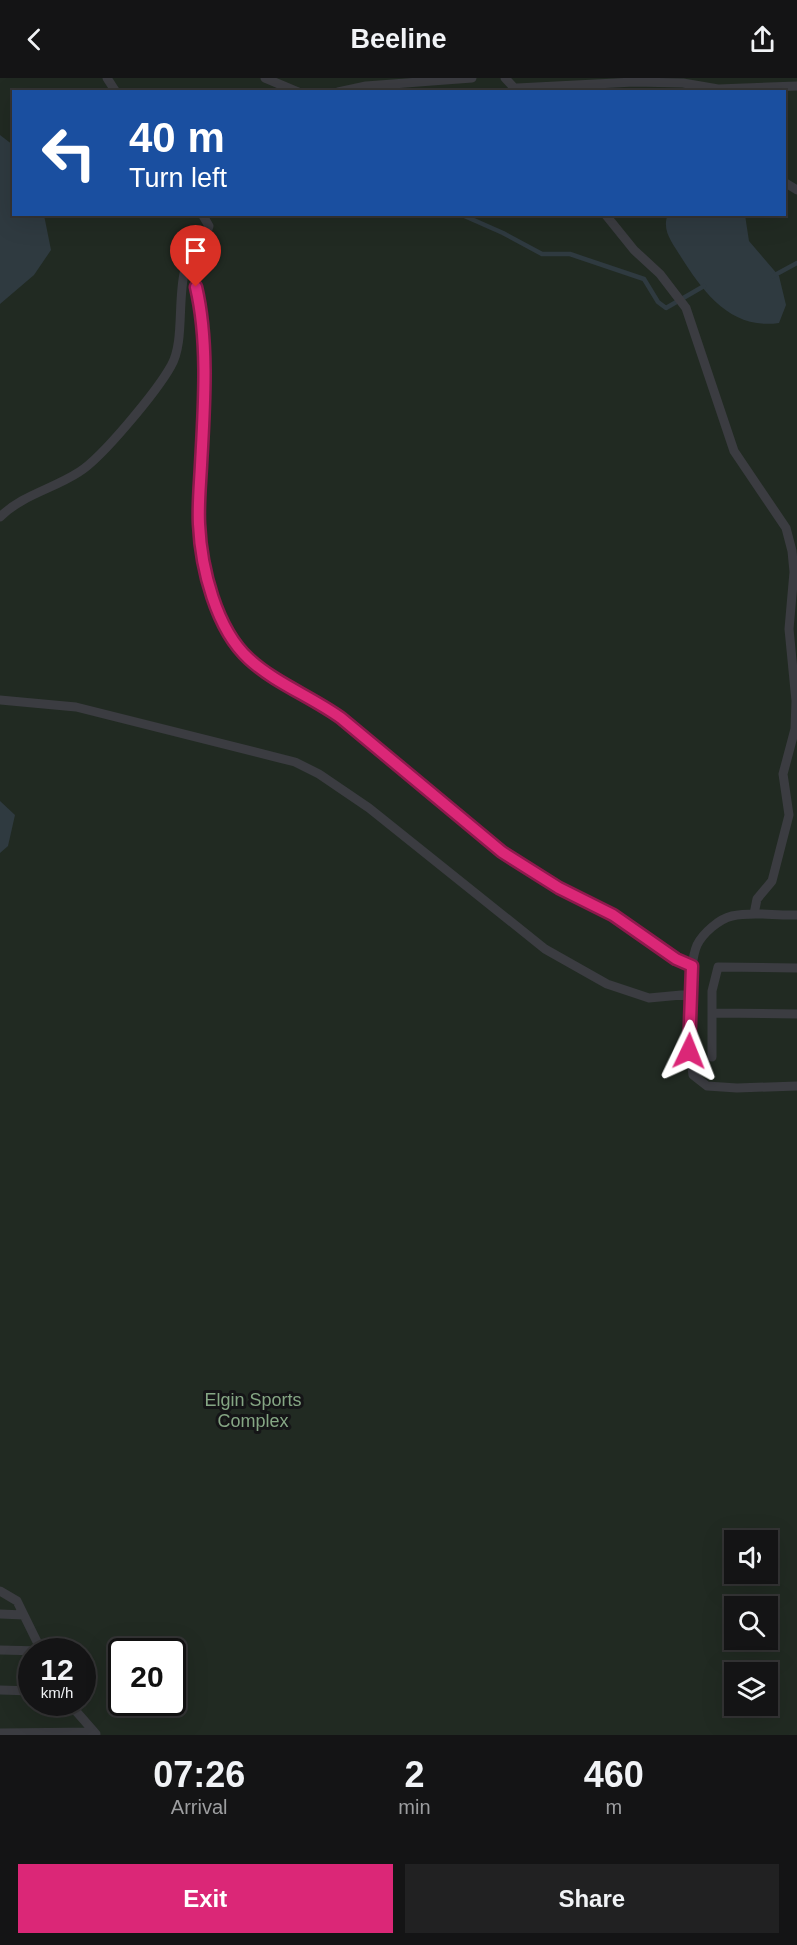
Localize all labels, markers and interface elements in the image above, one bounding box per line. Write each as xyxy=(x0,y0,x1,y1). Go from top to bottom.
icon: back xyxy=(18,23,51,56)
icon: share xyxy=(746,23,779,56)
text: Beeline xyxy=(350,24,447,54)
icon: left xyxy=(30,114,108,192)
text: 40 m xyxy=(129,114,225,161)
text: Turn left xyxy=(129,163,227,193)
pin xyxy=(170,225,221,287)
icon: arrive xyxy=(179,234,212,267)
position arrow xyxy=(657,1019,721,1083)
park label: Elgin Sports Complex xyxy=(204,1390,302,1431)
map controls xyxy=(724,1530,778,1716)
button: sound xyxy=(724,1530,778,1584)
button: search xyxy=(724,1596,778,1650)
speed limit sign: 20 xyxy=(108,1638,186,1716)
text: 12 xyxy=(40,1653,74,1686)
button: layers xyxy=(724,1662,778,1716)
text: km/h xyxy=(41,1684,73,1701)
text: 07:26 xyxy=(153,1754,245,1795)
text: 2 xyxy=(404,1754,424,1795)
text: 460 xyxy=(584,1754,644,1795)
text: Arrival xyxy=(171,1796,228,1818)
text: min xyxy=(398,1796,431,1818)
text: m xyxy=(605,1796,622,1818)
button: Exit xyxy=(18,1864,393,1933)
button: Share xyxy=(405,1864,779,1933)

